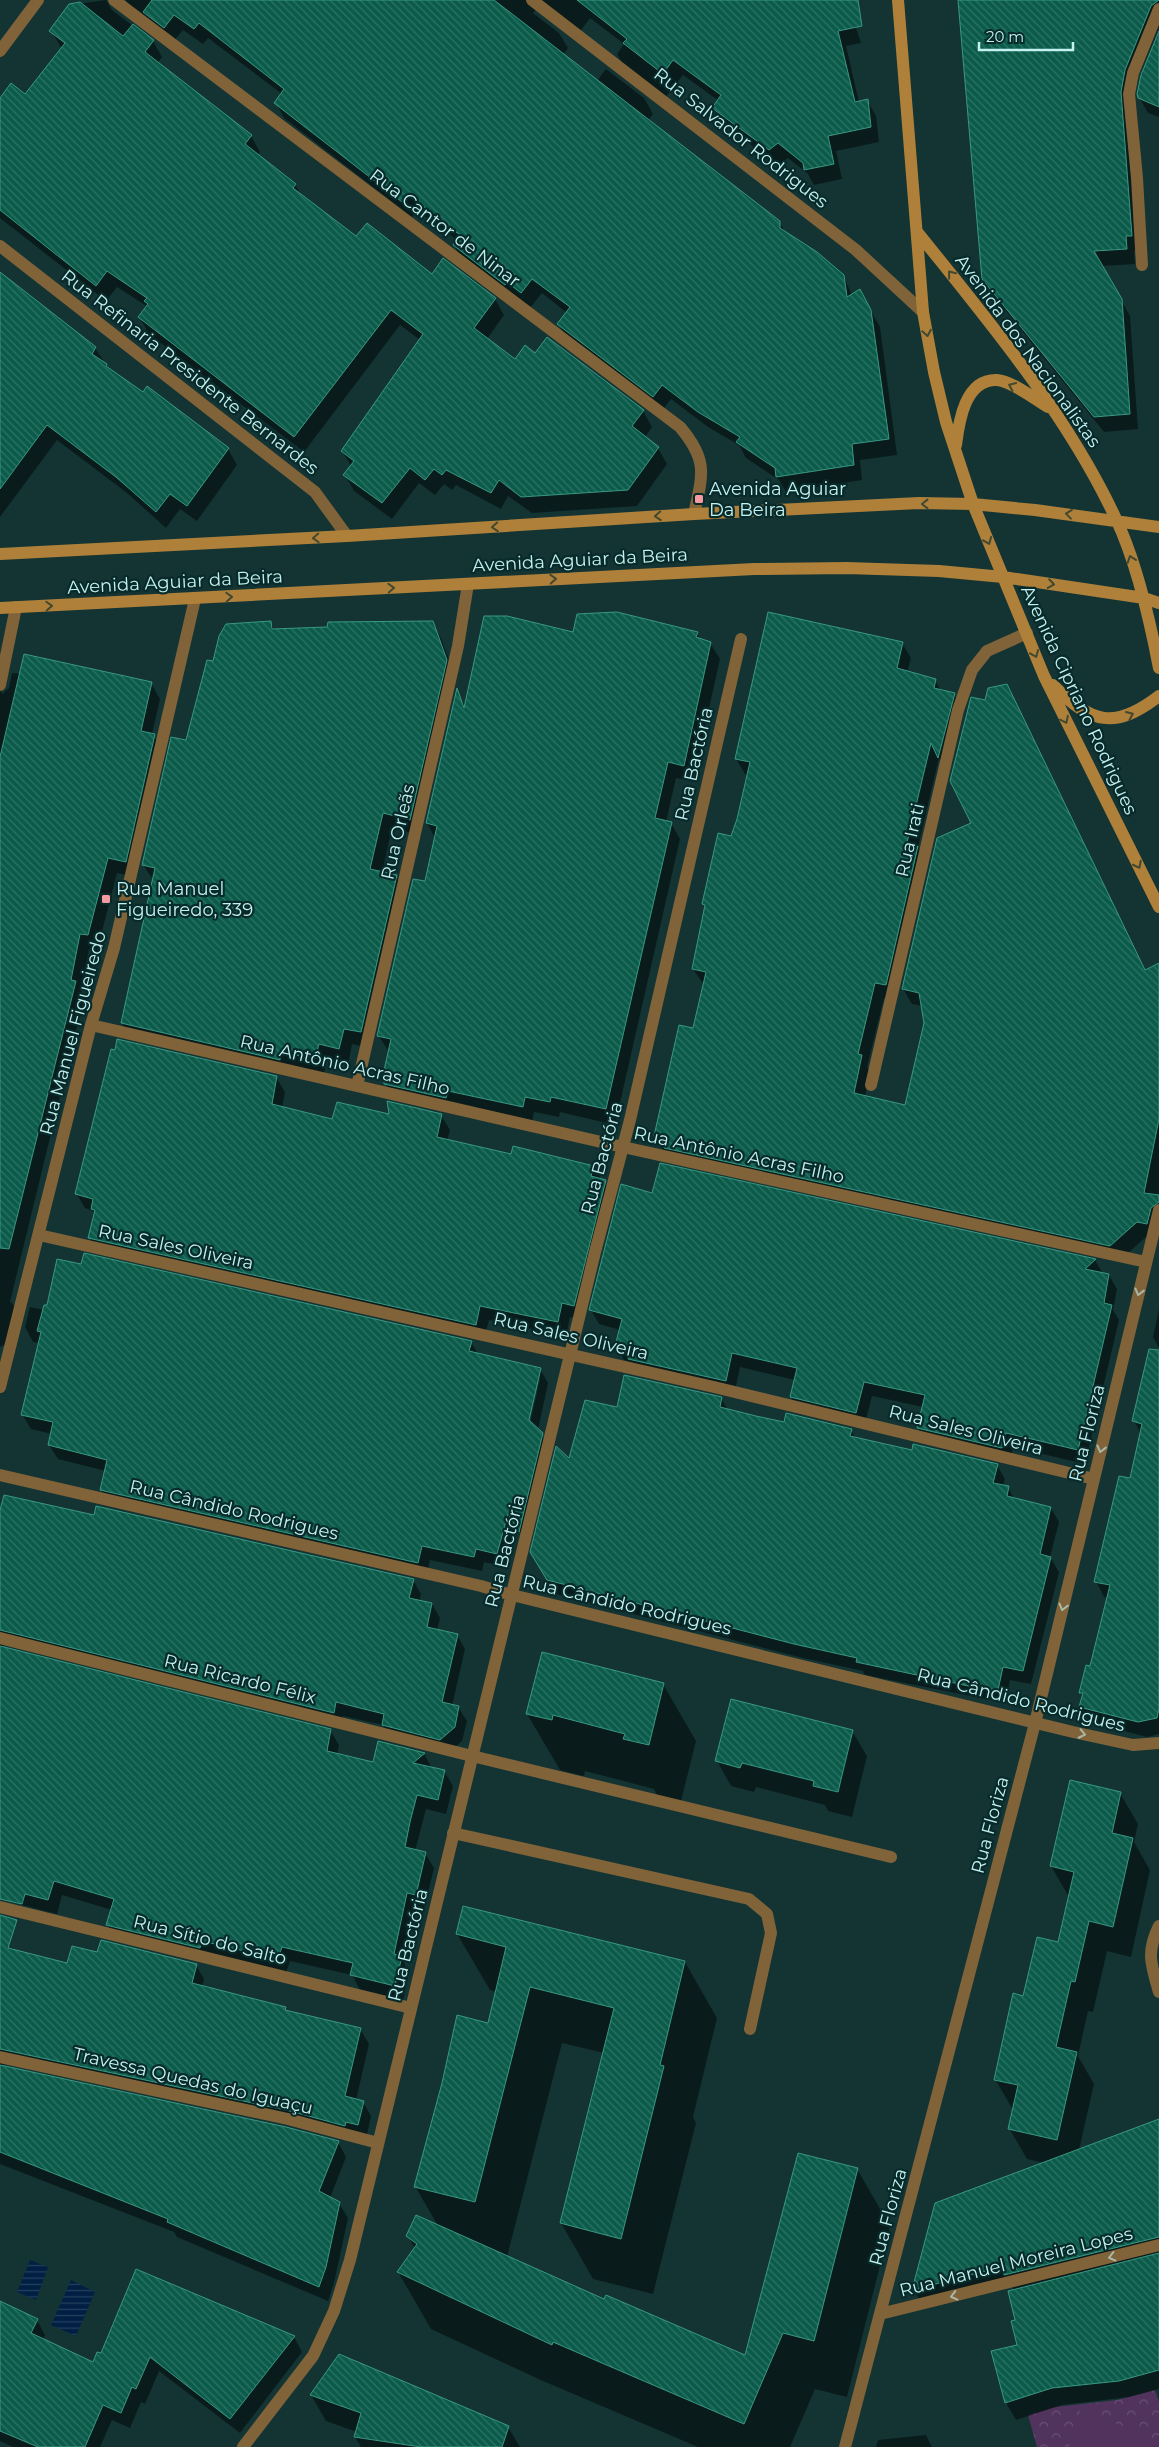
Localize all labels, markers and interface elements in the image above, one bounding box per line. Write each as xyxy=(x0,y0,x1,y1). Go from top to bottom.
scale bar xyxy=(979,20,1073,52)
text: 20 m xyxy=(986,27,1024,46)
street label: Rua Salvador Rodrigues xyxy=(650,63,833,213)
street label: Rua Cantor de Ninar xyxy=(365,164,525,292)
street label: Avenida dos Nacionalistas xyxy=(951,250,1106,452)
street label: Rua Refinaria Presidente Bernardes xyxy=(57,265,323,479)
one-way arrow xyxy=(948,270,957,280)
one-way arrow xyxy=(921,329,931,338)
one-way arrow xyxy=(1008,382,1017,393)
place label: Avenida Aguiar Da Beira xyxy=(709,478,846,521)
marker: Avenida Aguiar Da Beira xyxy=(693,493,705,505)
one-way arrow xyxy=(920,499,928,509)
one-way arrow xyxy=(1064,509,1072,520)
one-way arrow xyxy=(653,511,661,522)
one-way arrow xyxy=(491,521,499,532)
one-way arrow xyxy=(311,532,319,543)
one-way arrow xyxy=(982,536,993,545)
street label: Avenida Aguiar da Beira xyxy=(472,543,688,577)
one-way arrow xyxy=(1127,556,1137,564)
street label: Avenida Aguiar da Beira xyxy=(67,565,283,599)
one-way arrow xyxy=(549,574,557,585)
one-way arrow xyxy=(1048,578,1056,589)
street label: Avenida Cipriano Rodrigues xyxy=(1016,582,1142,818)
one-way arrow xyxy=(387,583,395,594)
one-way arrow xyxy=(225,592,233,603)
one-way arrow xyxy=(45,600,53,611)
one-way arrow xyxy=(1029,649,1040,658)
street label: Rua Bactória xyxy=(670,705,718,823)
one-way arrow xyxy=(1125,710,1134,721)
one-way arrow xyxy=(1059,714,1069,723)
street label: Rua Orleãs xyxy=(376,782,420,882)
street label: Rua Irati xyxy=(891,801,929,879)
one-way arrow xyxy=(1132,860,1142,869)
place label: Rua Manuel Figueiredo, 339 xyxy=(116,878,253,921)
marker: Rua Manuel Figueiredo, 339 xyxy=(100,893,112,905)
street label: Rua Manuel Figueiredo xyxy=(35,928,111,1138)
street label: Rua Antônio Acras Filho xyxy=(238,1030,452,1100)
street label: Rua Bactória xyxy=(576,1099,628,1217)
street label: Rua Antônio Acras Filho xyxy=(632,1122,846,1188)
street label: Rua Sales Oliveira xyxy=(96,1220,256,1274)
one-way arrow xyxy=(1134,1287,1145,1296)
street label: Rua Sales Oliveira xyxy=(491,1307,651,1365)
street label: Rua Floriza xyxy=(1064,1382,1110,1484)
street label: Rua Sales Oliveira xyxy=(886,1400,1046,1460)
one-way arrow xyxy=(1096,1445,1107,1454)
street label: Rua Cândido Rodrigues xyxy=(127,1475,341,1545)
street label: Rua Bactória xyxy=(480,1492,530,1610)
street label: Rua Cândido Rodrigues xyxy=(520,1570,734,1640)
one-way arrow xyxy=(1058,1603,1069,1612)
street label: Rua Ricardo Félix xyxy=(162,1650,318,1709)
street label: Rua Cândido Rodrigues xyxy=(915,1663,1128,1737)
one-way arrow xyxy=(1078,1728,1087,1739)
street label: Rua Floriza xyxy=(966,1774,1014,1876)
street label: Rua Bactória xyxy=(383,1886,433,2004)
street label: Rua Sítio do Salto xyxy=(131,1910,289,1970)
street label: Travessa Quedas do Iguaçu xyxy=(71,2043,315,2119)
street label: Rua Floriza xyxy=(864,2166,912,2268)
street label: Rua Manuel Moreira Lopes xyxy=(897,2222,1135,2302)
one-way arrow xyxy=(1107,2251,1116,2262)
one-way arrow xyxy=(949,2290,958,2301)

